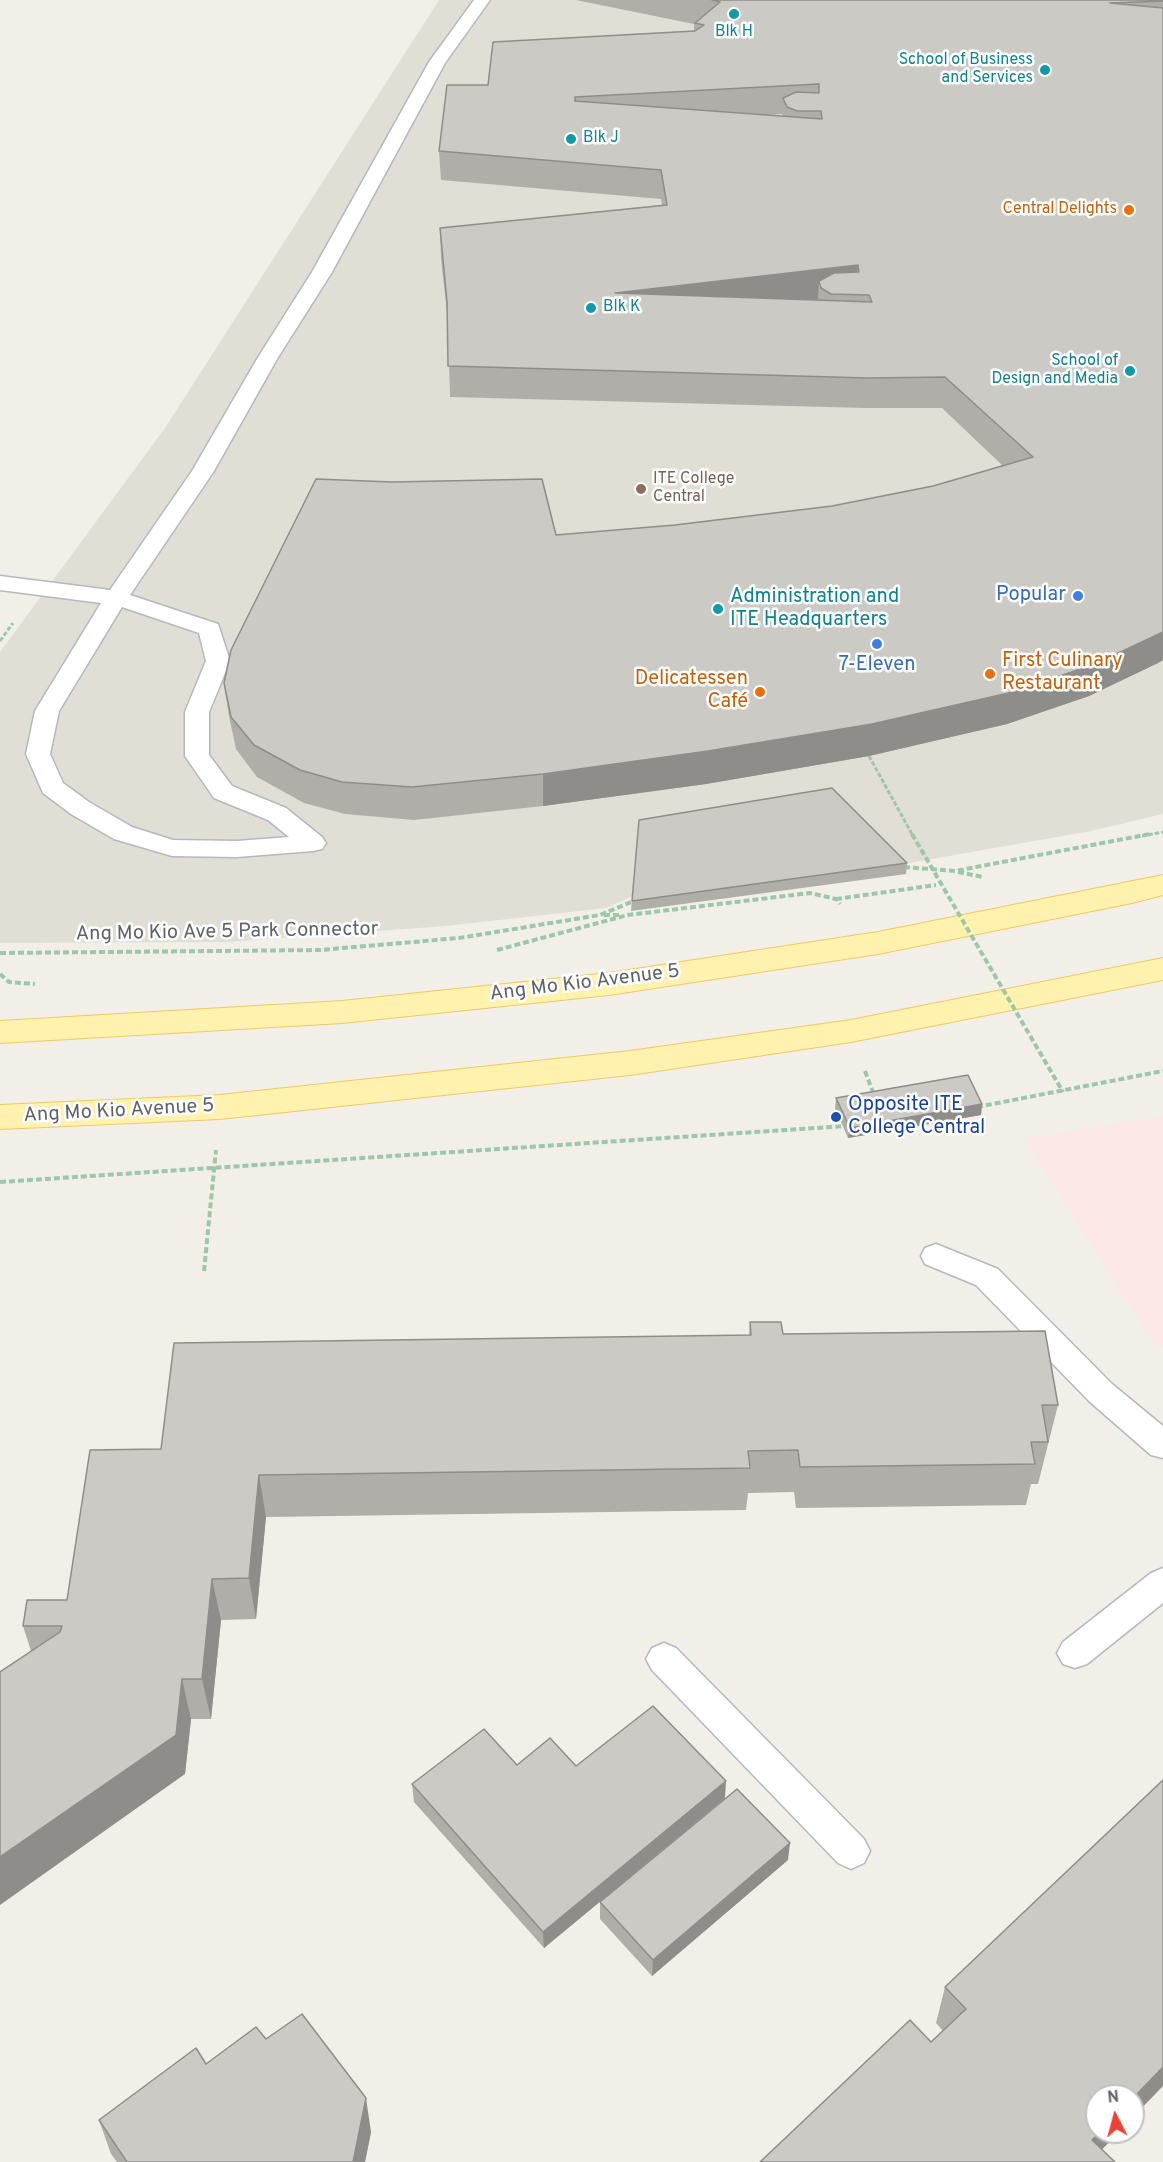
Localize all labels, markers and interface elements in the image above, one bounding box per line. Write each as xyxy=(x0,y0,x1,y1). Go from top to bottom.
marker: Blk H xyxy=(727,7,741,21)
place label: Blk H xyxy=(715,23,753,43)
place label: School of Business and Services xyxy=(899,51,1033,89)
marker: School of Business and Services xyxy=(1038,63,1052,77)
place label: Blk J xyxy=(583,129,619,149)
marker: Blk J xyxy=(564,132,578,146)
place label: Central Delights xyxy=(1003,200,1117,220)
marker: Central Delights xyxy=(1122,203,1136,217)
place label: Blk K xyxy=(603,298,641,318)
marker: Blk K xyxy=(584,301,598,315)
place label: School of Design and Media xyxy=(991,352,1118,390)
marker: School of Design and Media xyxy=(1123,364,1137,378)
place label: ITE College Central xyxy=(653,470,734,508)
marker: ITE College Central xyxy=(634,482,648,496)
place label: Popular xyxy=(996,584,1066,608)
place label: Administration and ITE Headquarters xyxy=(730,586,899,633)
marker: Popular xyxy=(1071,589,1085,603)
marker: Administration and ITE Headquarters xyxy=(711,602,725,616)
marker: 7-Eleven xyxy=(870,637,884,651)
place label: First Culinary Restaurant xyxy=(1002,650,1123,697)
place label: 7-Eleven xyxy=(838,654,916,678)
marker: First Culinary Restaurant xyxy=(983,667,997,681)
place label: Delicatessen Café xyxy=(635,668,748,715)
marker: Delicatessen Café xyxy=(753,685,767,699)
street label: Ang Mo Kio Ave 5 Park Connector xyxy=(75,918,379,948)
street label: Ang Mo Kio Avenue 5 xyxy=(489,960,681,1008)
place label: Opposite ITE College Central xyxy=(848,1094,985,1141)
street label: Ang Mo Kio Avenue 5 xyxy=(23,1095,215,1129)
marker: Opposite ITE College Central xyxy=(829,1110,843,1124)
north arrow xyxy=(1085,2084,1145,2144)
text: N xyxy=(1107,2088,1120,2109)

